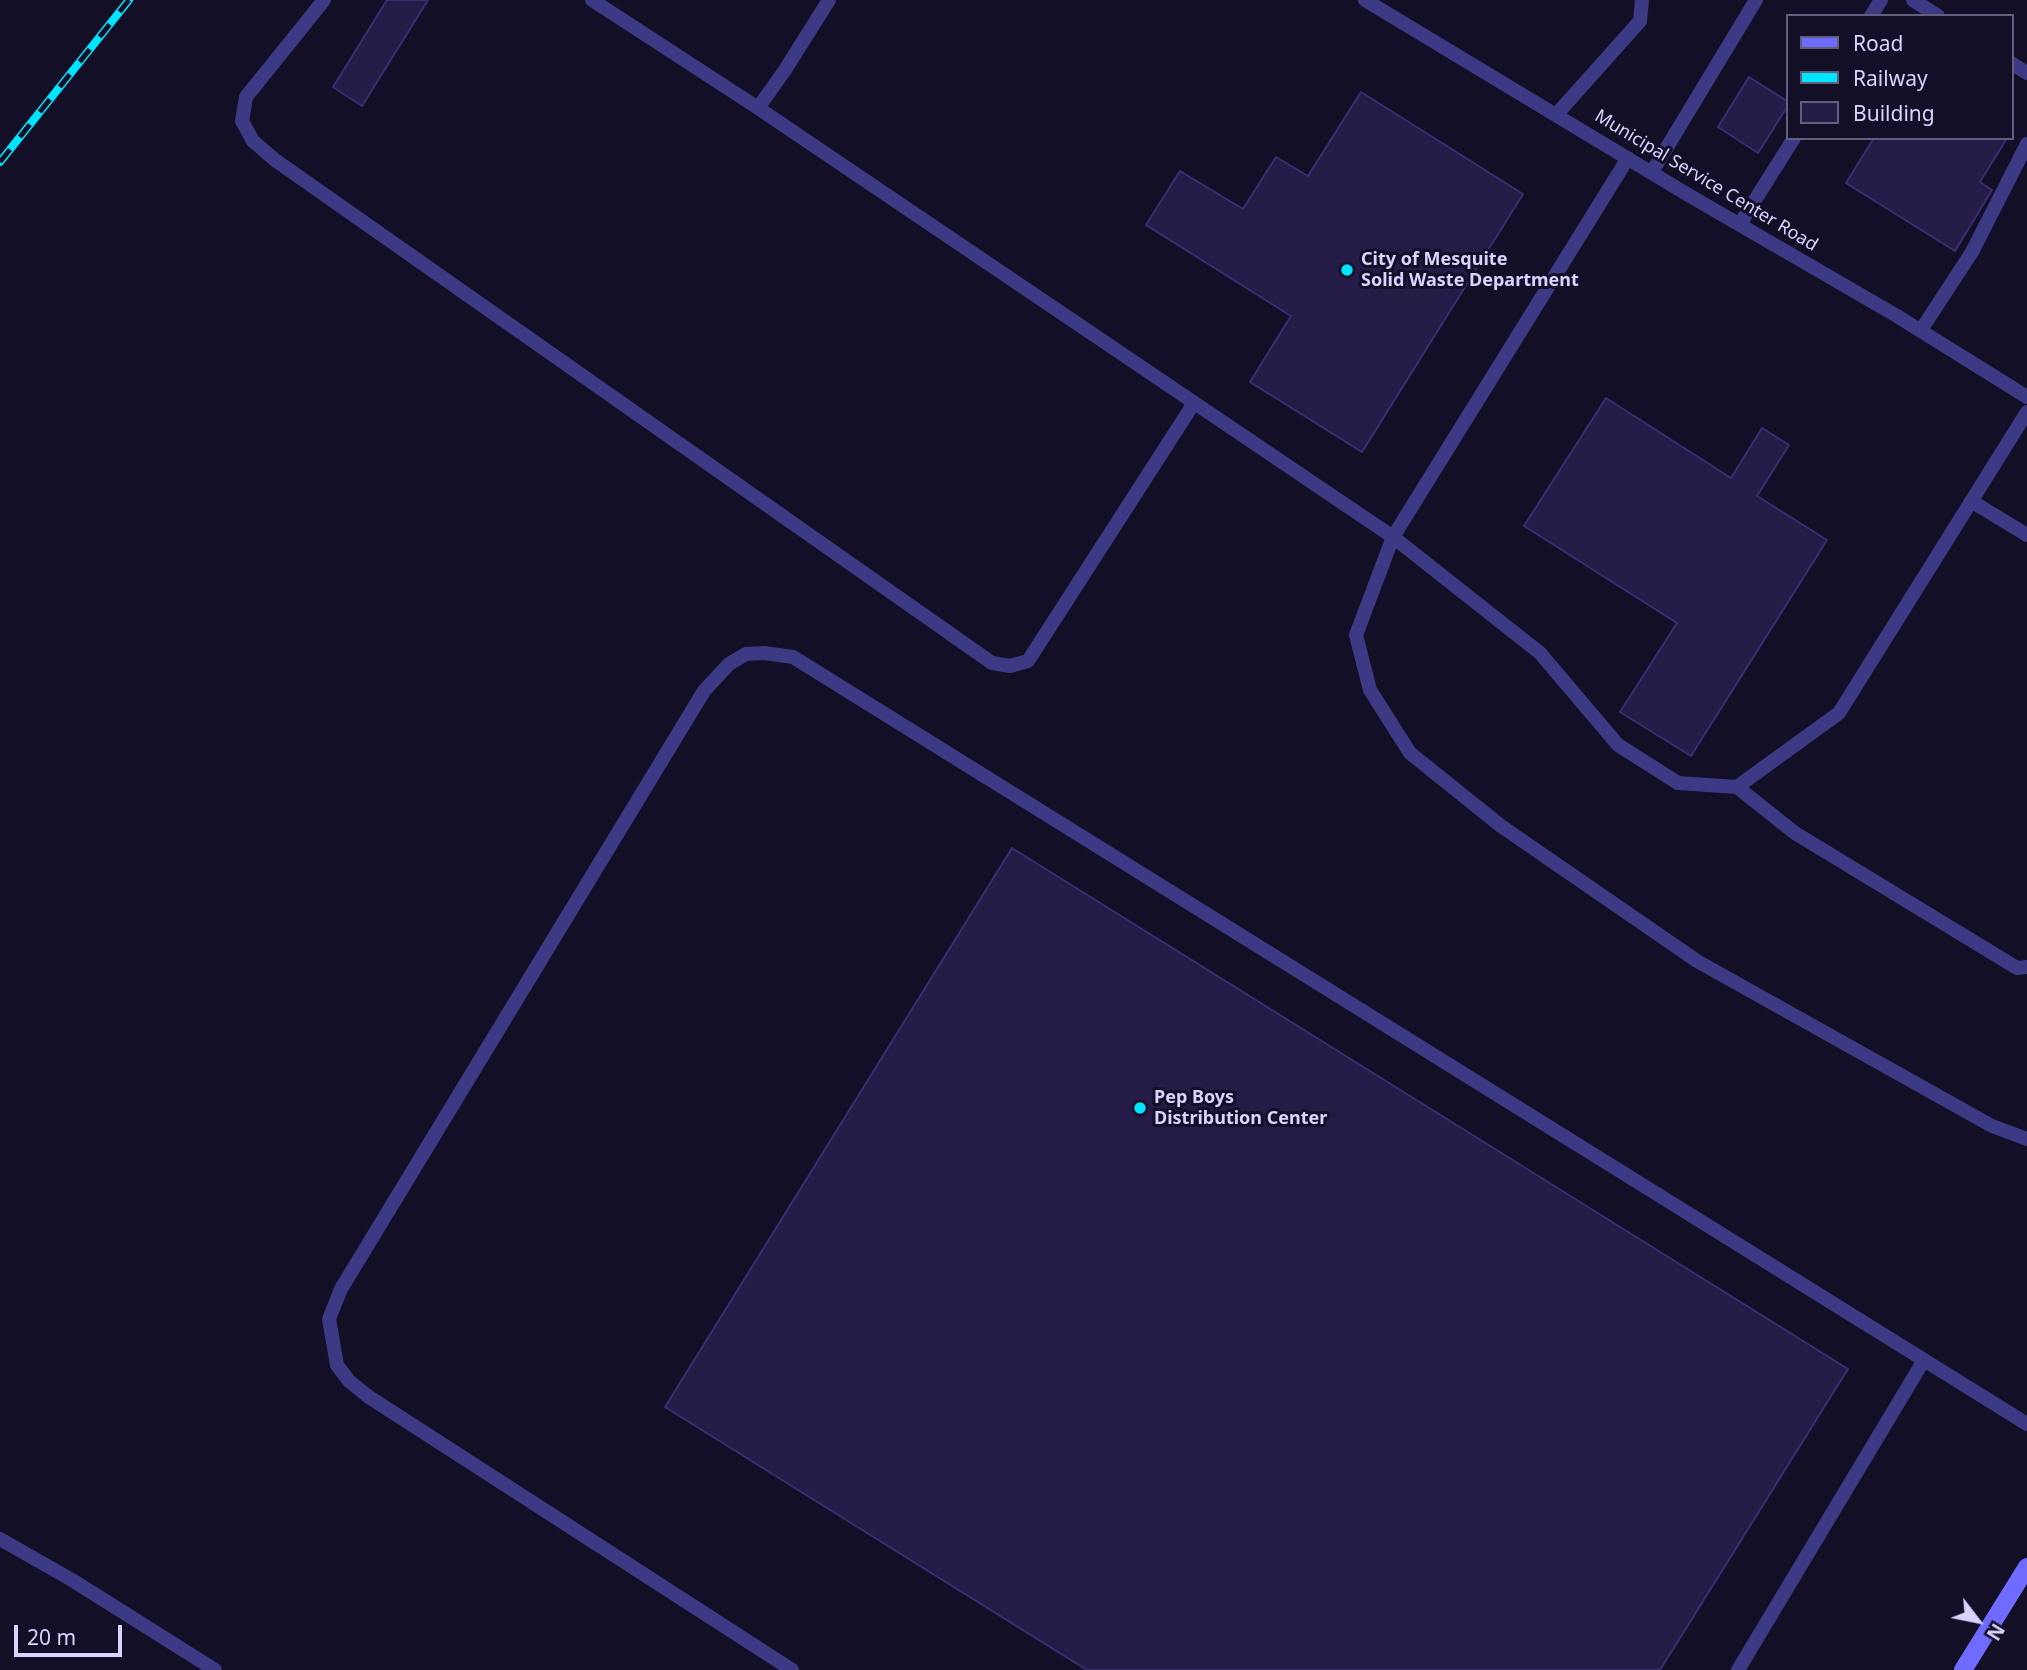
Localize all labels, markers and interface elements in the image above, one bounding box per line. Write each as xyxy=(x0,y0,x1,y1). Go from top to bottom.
legend xyxy=(1786,14,2013,140)
text: Road xyxy=(1853,29,1903,57)
text: Railway xyxy=(1853,64,1928,92)
text: Building xyxy=(1853,99,1935,127)
street label: Municipal Service Center Road xyxy=(1591,106,1821,256)
place label: City of Mesquite Solid Waste Department xyxy=(1361,249,1579,292)
marker: City of Mesquite Solid Waste Department xyxy=(1339,262,1355,278)
place label: Pep Boys Distribution Center xyxy=(1154,1087,1327,1130)
marker: Pep Boys Distribution Center xyxy=(1132,1100,1148,1116)
north arrow xyxy=(1943,1586,2013,1656)
scale bar xyxy=(18,1610,126,1654)
text: N xyxy=(1981,1619,2011,1646)
text: 20 m xyxy=(27,1623,76,1651)

